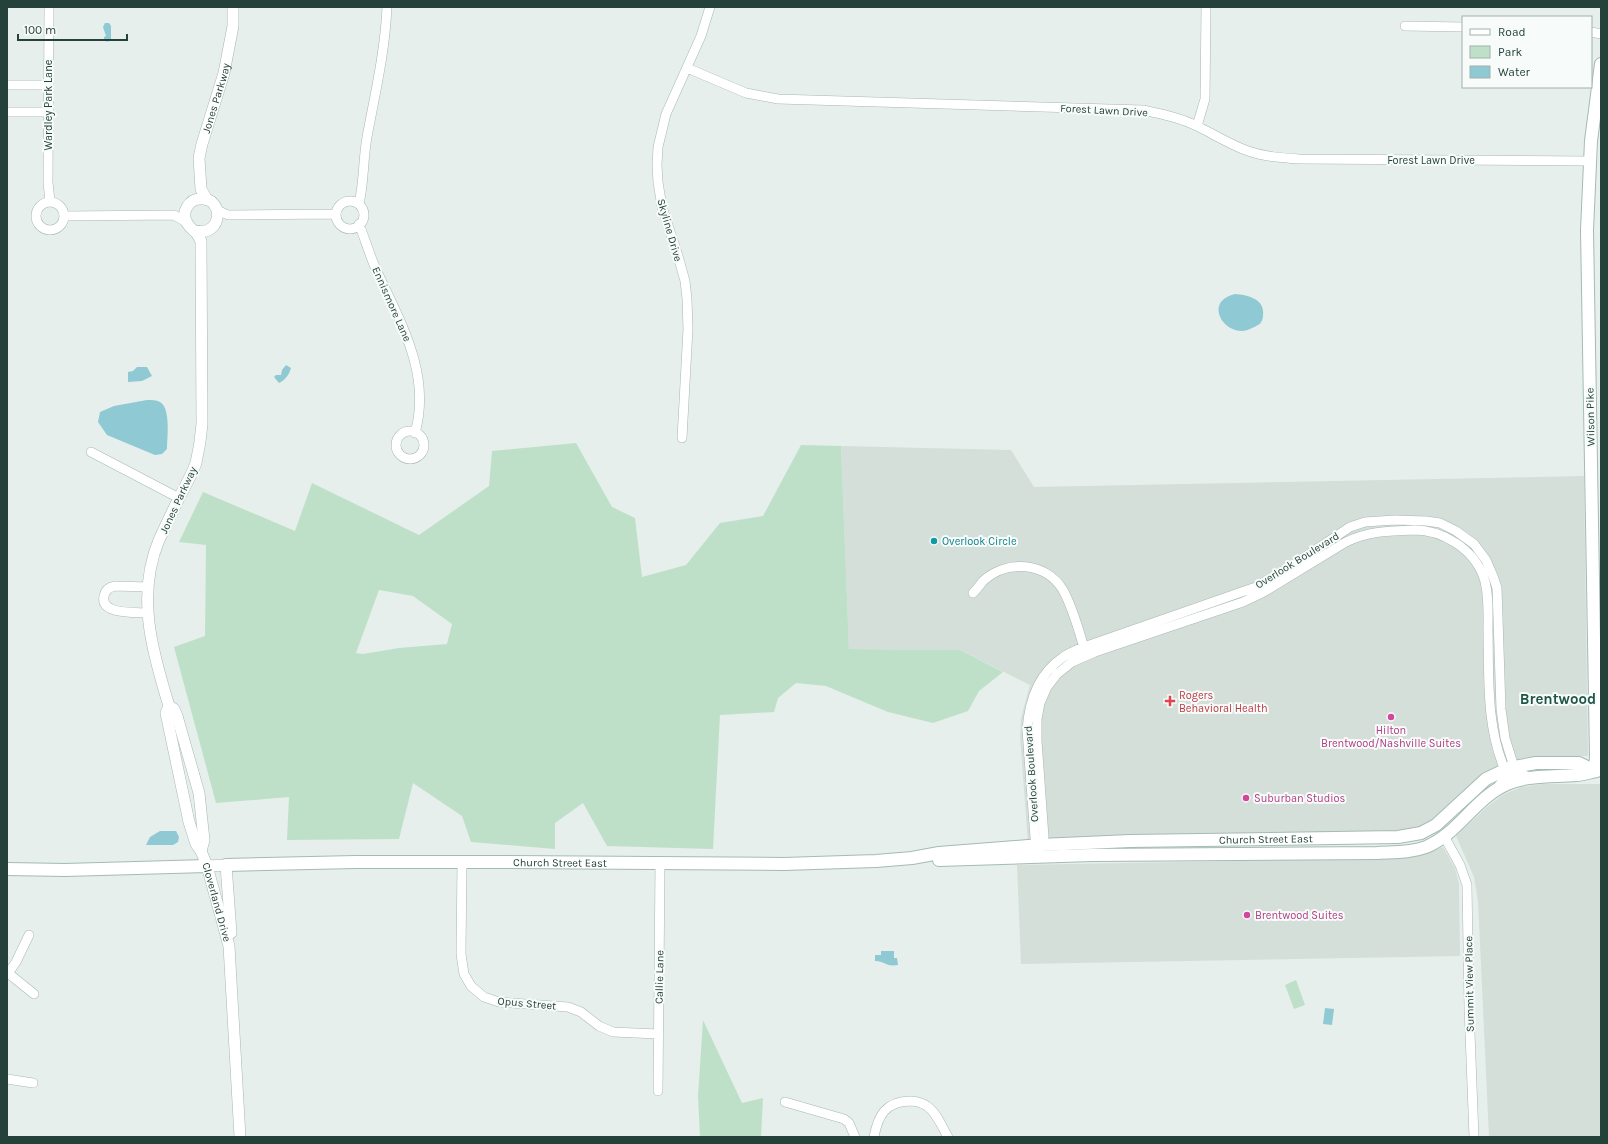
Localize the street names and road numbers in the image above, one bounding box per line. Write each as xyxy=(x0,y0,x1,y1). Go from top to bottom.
street label: Wardley Park Lane xyxy=(42,59,55,150)
street label: Jones Parkway xyxy=(200,62,233,135)
street label: Forest Lawn Drive xyxy=(1060,102,1148,119)
street label: Forest Lawn Drive xyxy=(1387,154,1475,167)
street label: Skyline Drive xyxy=(654,197,685,263)
street label: Ennismore Lane xyxy=(369,265,414,344)
street label: Wilson Pike xyxy=(1583,387,1598,446)
street label: Jones Parkway xyxy=(157,465,200,536)
street label: Overlook Boulevard xyxy=(1253,529,1342,592)
street label: Overlook Boulevard xyxy=(1022,725,1041,823)
street label: Church Street East xyxy=(1219,832,1313,847)
street label: Church Street East xyxy=(513,856,607,870)
street label: Cloverland Drive xyxy=(199,861,234,944)
street label: Summit View Place xyxy=(1462,935,1477,1032)
street label: Callie Lane xyxy=(653,950,666,1004)
street label: Opus Street xyxy=(497,994,557,1013)

